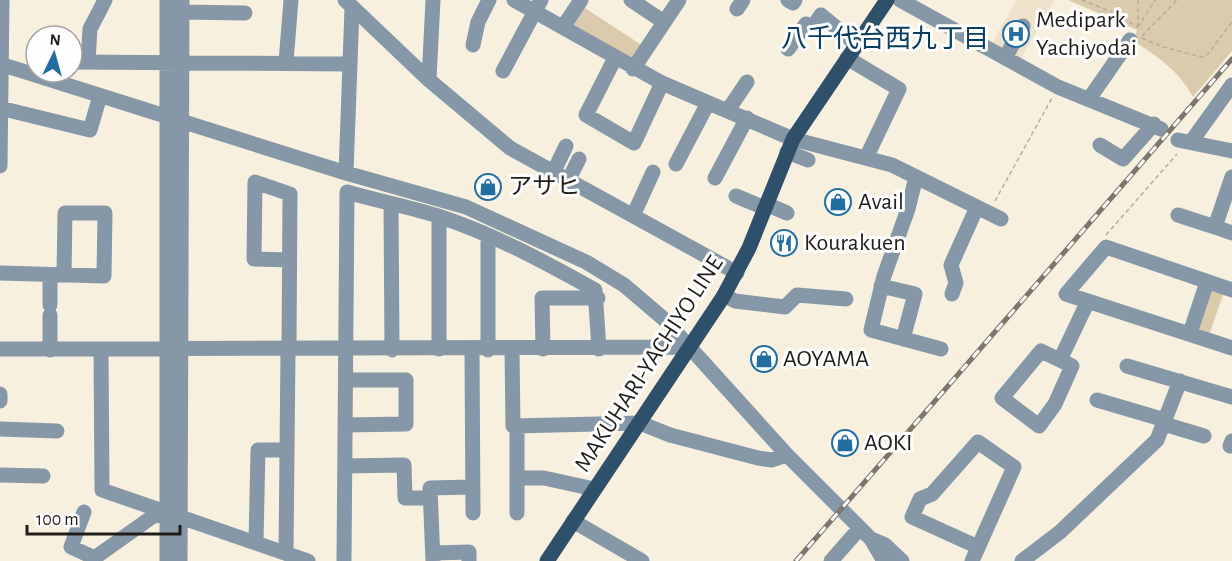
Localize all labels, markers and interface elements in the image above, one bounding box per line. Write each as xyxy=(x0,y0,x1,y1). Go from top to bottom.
place label: Medipark Yachiyodai xyxy=(1036,8,1137,60)
hospital icon: Medipark Yachiyodai xyxy=(1001,19,1031,49)
north arrow xyxy=(24,24,84,84)
district label: 八千代台西九丁目 xyxy=(781,25,989,52)
text: N xyxy=(49,32,61,49)
shop icon: アサヒ xyxy=(473,172,503,202)
place label: アサヒ xyxy=(508,175,580,199)
shop icon: Avail xyxy=(823,187,853,217)
place label: Avail xyxy=(858,190,904,214)
restaurant icon: Kourakuen xyxy=(769,228,799,258)
place label: Kourakuen xyxy=(804,231,906,255)
street label: MAKUHARI-YACHIYO LINE xyxy=(570,251,728,476)
shop icon: AOYAMA xyxy=(749,344,779,374)
place label: AOYAMA xyxy=(783,347,869,371)
shop icon: AOKI xyxy=(830,428,860,458)
place label: AOKI xyxy=(864,431,912,455)
scale bar xyxy=(27,498,180,536)
text: 100 m xyxy=(36,511,79,529)

